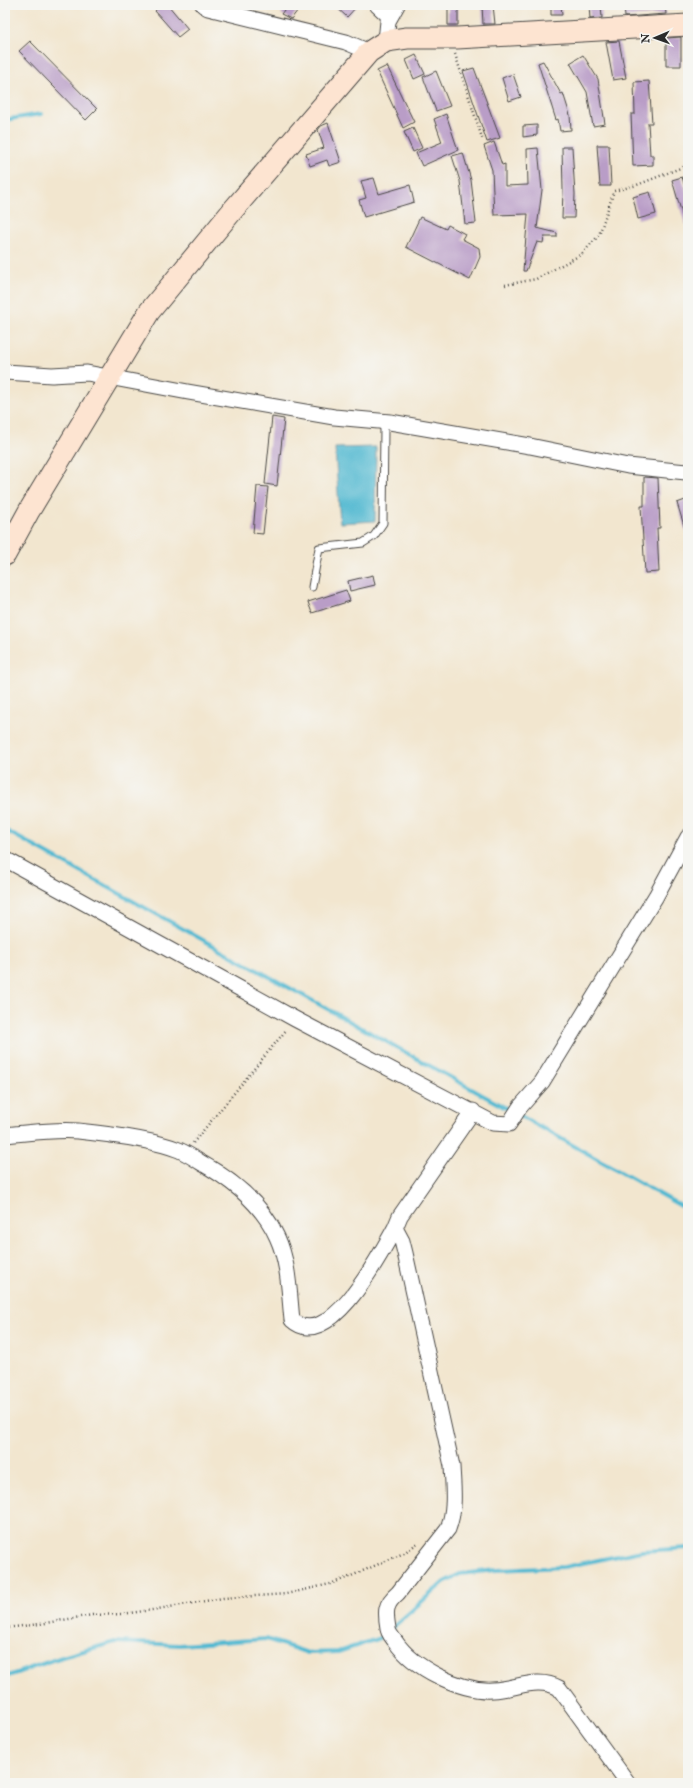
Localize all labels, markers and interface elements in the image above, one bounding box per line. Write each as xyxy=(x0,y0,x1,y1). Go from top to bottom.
north arrow xyxy=(635,18,675,58)
text: N xyxy=(639,33,653,44)

